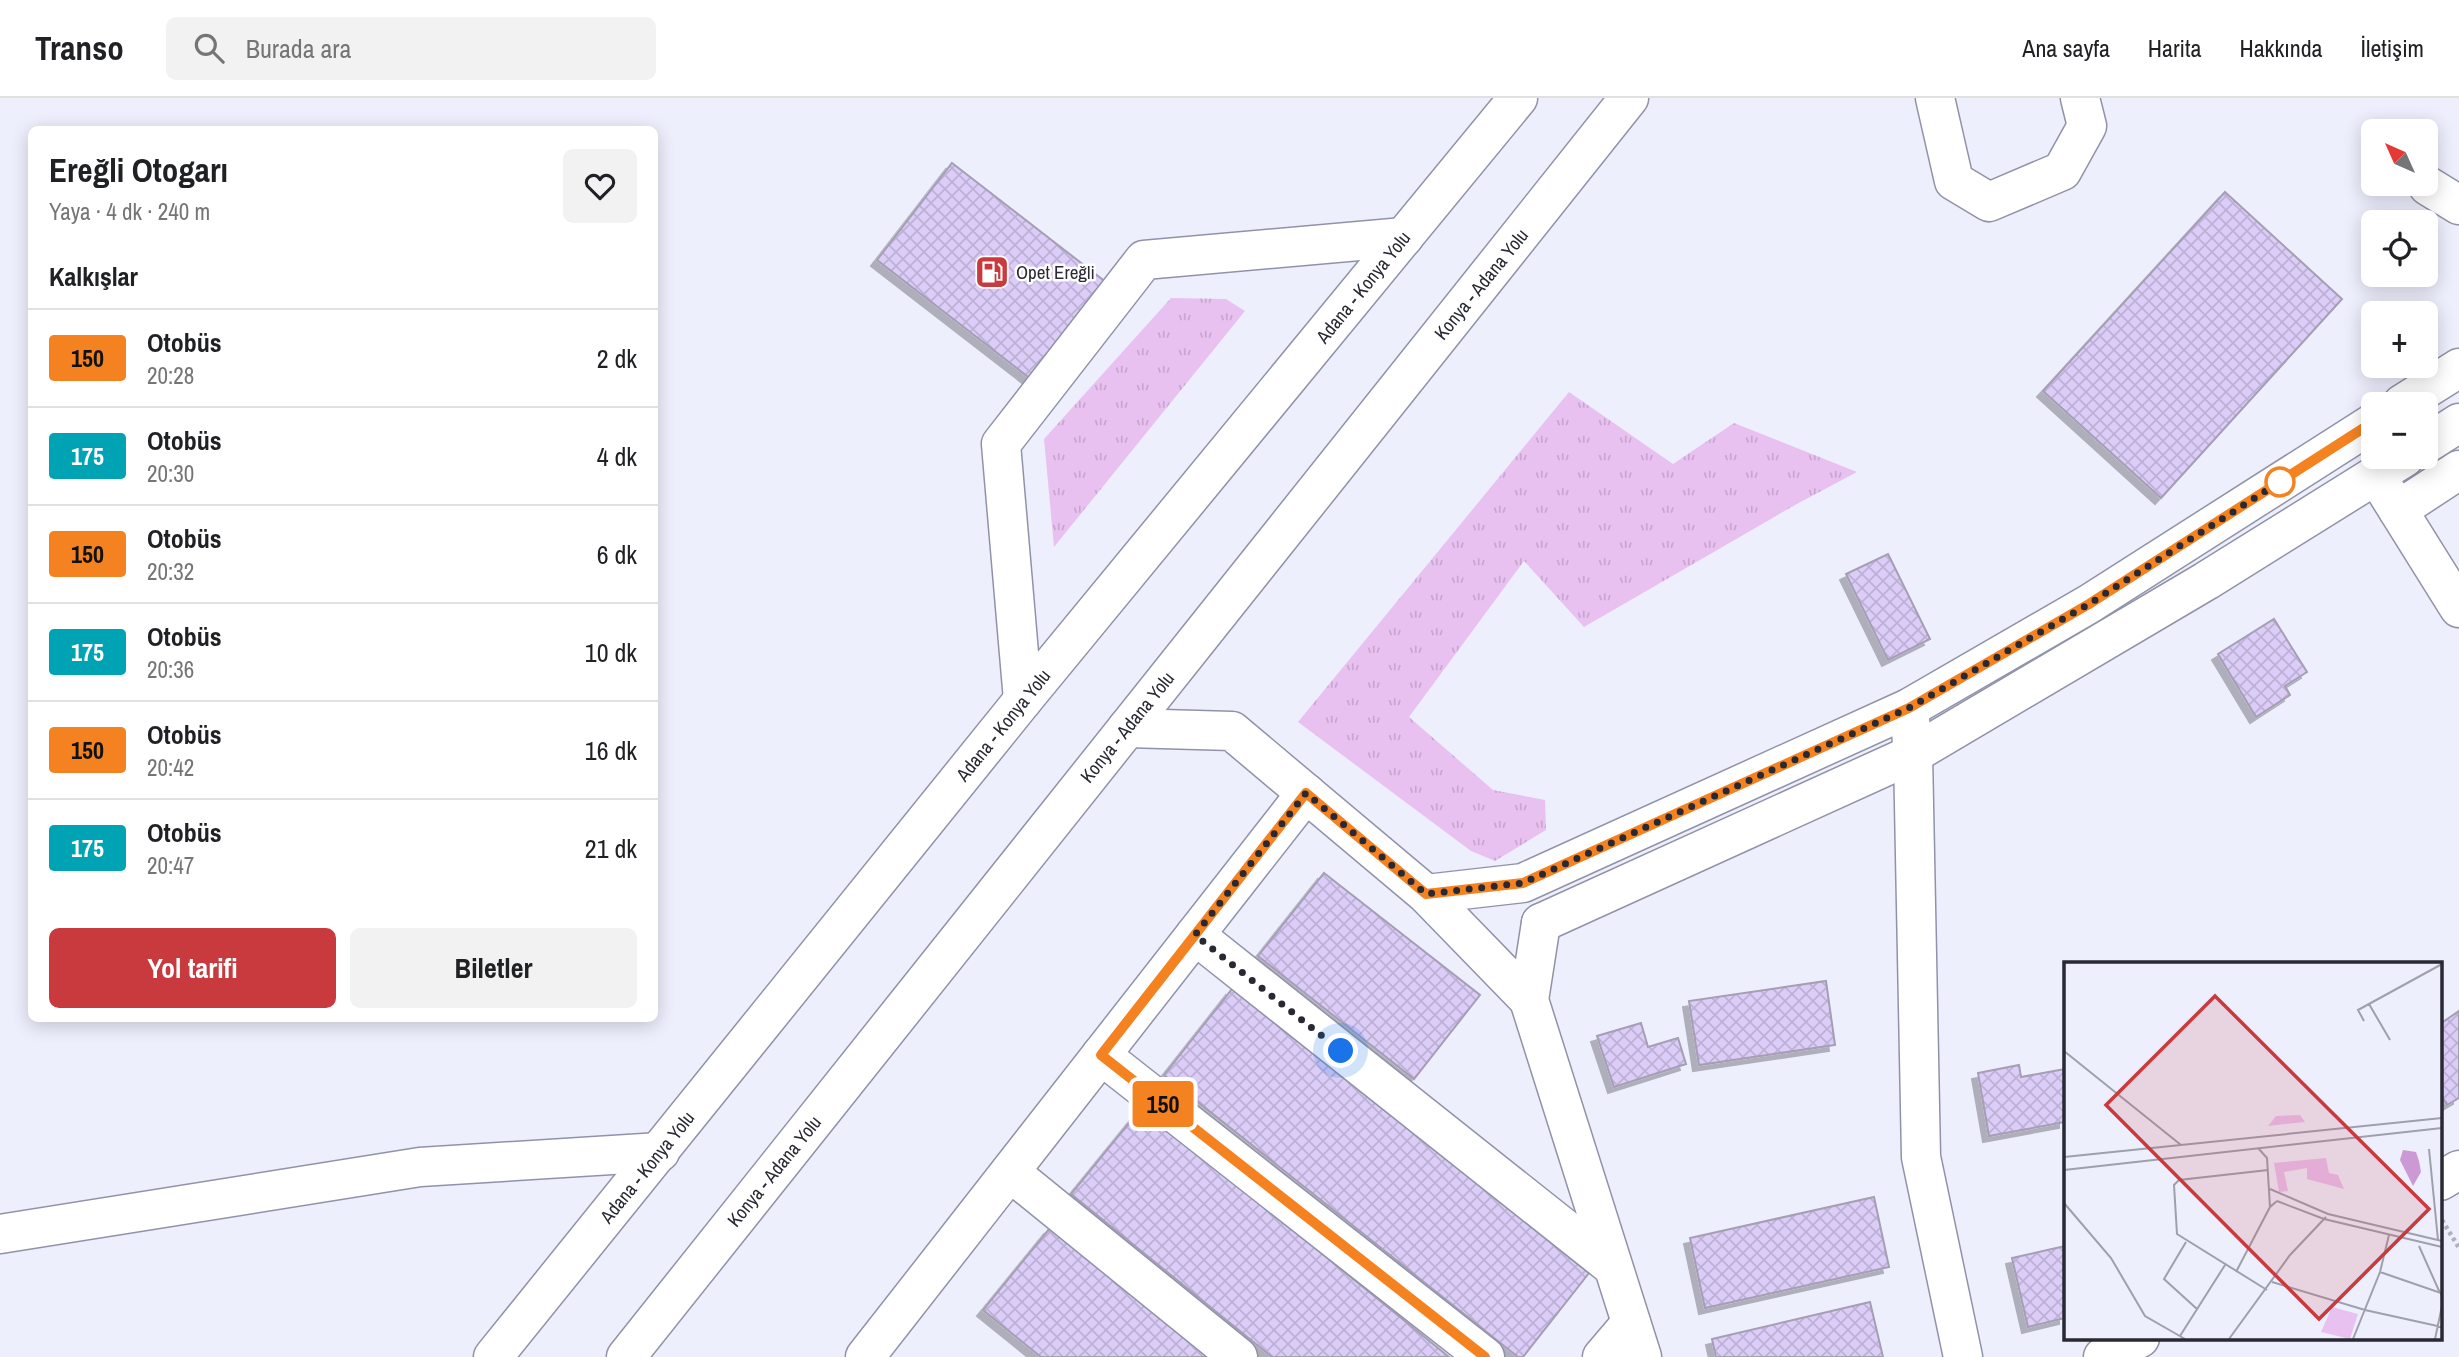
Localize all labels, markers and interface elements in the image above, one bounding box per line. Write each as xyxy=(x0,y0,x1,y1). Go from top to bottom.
search box xyxy=(166,17,656,80)
text: Transo xyxy=(35,26,124,70)
icon: search xyxy=(190,29,228,67)
text: Burada ara xyxy=(246,31,351,66)
text: Ana sayfa xyxy=(2022,32,2110,64)
text: Harita xyxy=(2148,32,2201,64)
text: Hakkında xyxy=(2239,32,2323,64)
text: İletişim xyxy=(2361,32,2424,64)
north arrow xyxy=(2361,119,2438,196)
map controls xyxy=(2361,119,2438,469)
text: Ereğli Otogarı xyxy=(49,148,228,192)
button: heart xyxy=(563,149,637,223)
text: Yaya · 4 dk · 240 m xyxy=(49,196,210,227)
button: locate xyxy=(2361,210,2438,287)
street label: Konya - Adana Yolu xyxy=(1428,223,1534,345)
street label: Adana - Konya Yolu xyxy=(1309,226,1416,349)
fuel station icon: Opet Ereğli xyxy=(973,253,1011,291)
text: Kalkışlar xyxy=(49,259,138,294)
place label: Opet Ereğli xyxy=(1016,259,1095,285)
button: + xyxy=(2361,301,2438,378)
text: Otobüs xyxy=(147,325,222,360)
text: 2 dk xyxy=(597,341,637,376)
text: 150 xyxy=(71,342,104,374)
text: 20:28 xyxy=(147,360,194,391)
button: − xyxy=(2361,392,2438,469)
text: Otobüs xyxy=(147,423,222,458)
text: 4 dk xyxy=(597,439,637,474)
text: 175 xyxy=(71,440,104,472)
text: 20:30 xyxy=(147,458,194,489)
unlabelled marker xyxy=(2265,467,2295,497)
text: Otobüs xyxy=(147,521,222,556)
text: 6 dk xyxy=(597,537,637,572)
text: 150 xyxy=(71,538,104,570)
text: 20:32 xyxy=(147,556,194,587)
text: Otobüs xyxy=(147,619,222,654)
text: 10 dk xyxy=(585,635,637,670)
text: 175 xyxy=(71,636,104,668)
text: 20:36 xyxy=(147,654,194,685)
street label: Adana - Konya Yolu xyxy=(949,664,1056,787)
street label: Konya - Adana Yolu xyxy=(1074,666,1180,788)
text: Otobüs xyxy=(147,717,222,752)
text: 16 dk xyxy=(585,733,637,768)
text: 150 xyxy=(71,734,104,766)
text: 20:42 xyxy=(147,752,194,783)
text: Otobüs xyxy=(147,815,222,850)
text: 21 dk xyxy=(585,831,637,866)
text: 175 xyxy=(71,832,104,864)
text: 20:47 xyxy=(147,850,194,881)
button: Yol tarifi xyxy=(49,928,336,1008)
button: Biletler xyxy=(350,928,637,1008)
inset map xyxy=(2064,962,2442,1340)
your location xyxy=(1323,1033,1358,1068)
line badge: 150 xyxy=(1123,1081,1203,1127)
text: 150 xyxy=(1147,1088,1179,1120)
street label: Adana - Konya Yolu xyxy=(593,1106,700,1229)
street label: Konya - Adana Yolu xyxy=(721,1110,827,1232)

